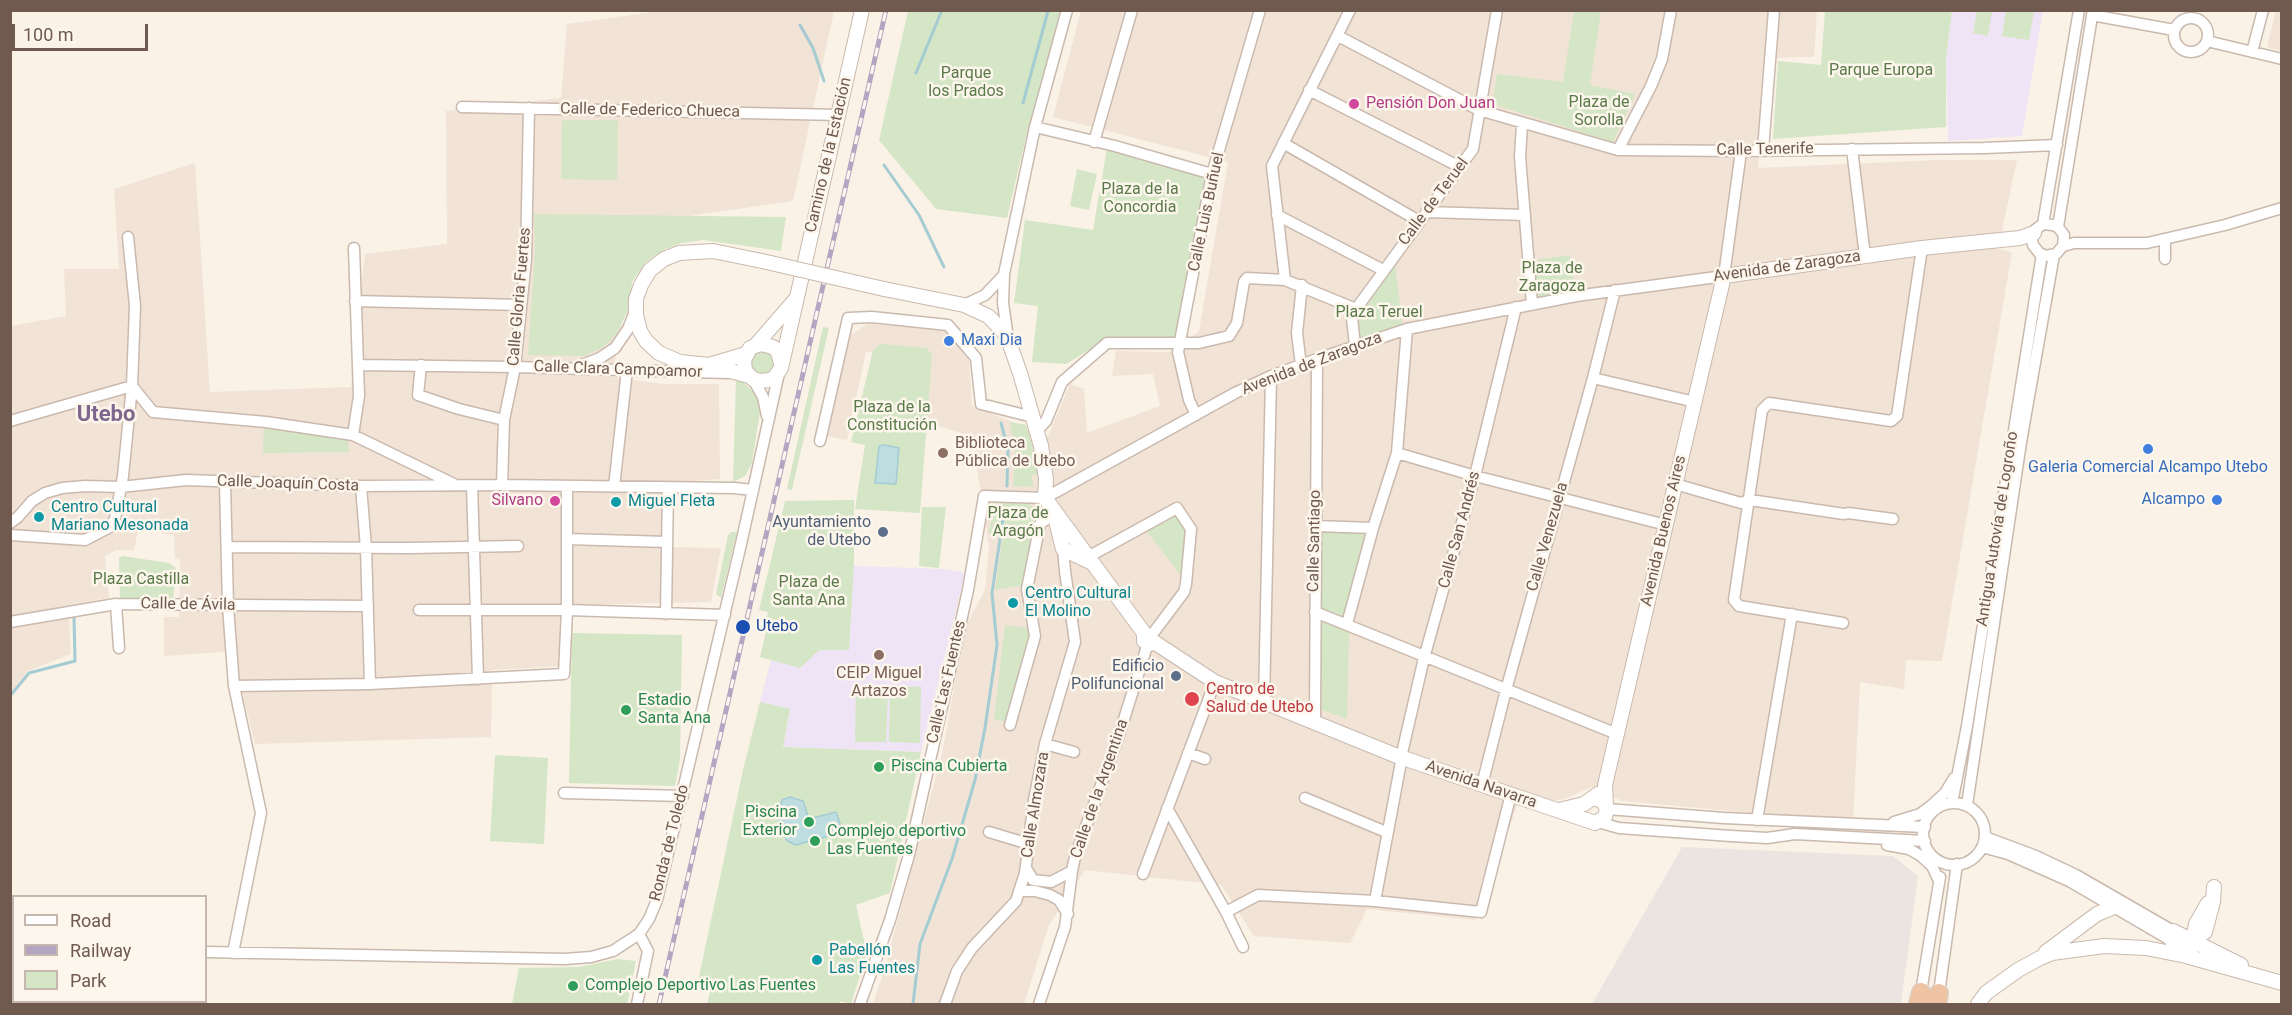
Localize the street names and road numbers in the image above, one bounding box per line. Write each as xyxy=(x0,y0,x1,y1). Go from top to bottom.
street label: Camino de la Estación xyxy=(802,76,856,234)
street label: Calle de Federico Chueca xyxy=(560,100,740,122)
street label: Calle Tenerife xyxy=(1716,140,1814,160)
street label: Calle Luis Buñuel xyxy=(1185,151,1229,273)
street label: Calle de Teruel xyxy=(1395,154,1473,250)
street label: Calle Gloria Fuertes xyxy=(504,227,536,367)
street label: Avenida de Zaragoza xyxy=(1712,247,1862,287)
street label: Avenida de Zaragoza xyxy=(1239,328,1385,400)
street label: Calle Clara Campoamor xyxy=(533,357,703,383)
street label: Antigua Autovía de Logroño xyxy=(1973,430,2023,628)
street label: Avenida Buenos Aires xyxy=(1637,454,1691,608)
street label: Calle San Andrés xyxy=(1435,469,1485,591)
street label: Calle Joaquín Costa xyxy=(216,472,360,496)
street label: Calle Venezuela xyxy=(1523,480,1573,594)
street label: Calle Santiago xyxy=(1305,490,1325,592)
street label: Calle de Ávila xyxy=(140,595,236,615)
street label: Calle Las Fuentes xyxy=(924,619,970,745)
street label: Calle de la Argentina xyxy=(1067,717,1133,861)
street label: Calle Almozara xyxy=(1018,751,1054,859)
street label: Avenida Navarra xyxy=(1423,757,1539,813)
street label: Ronda de Toledo xyxy=(646,783,694,903)

